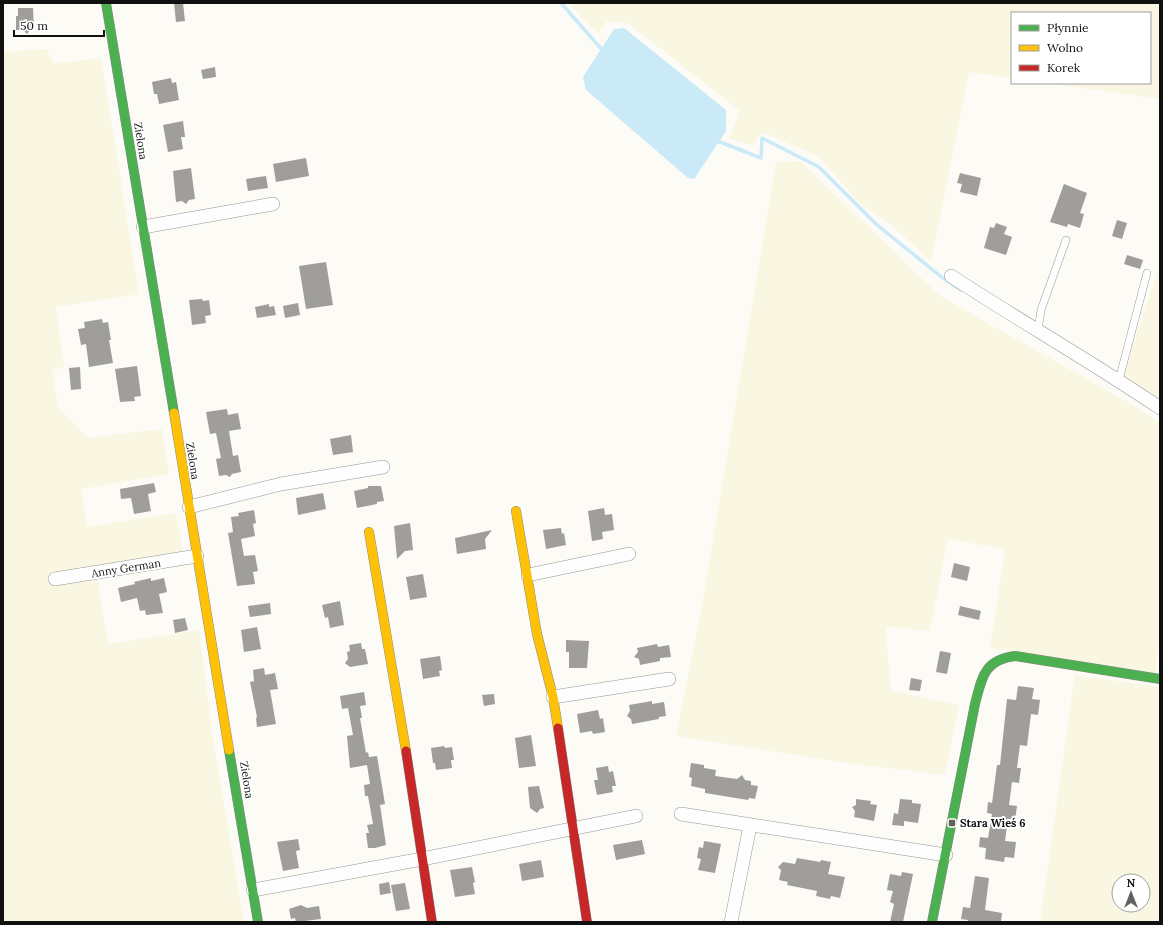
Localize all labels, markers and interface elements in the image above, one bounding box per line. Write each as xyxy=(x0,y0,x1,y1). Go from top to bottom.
scale bar xyxy=(14,12,104,38)
legend xyxy=(1011,12,1151,84)
text: 50 m xyxy=(20,18,48,33)
text: Płynnie xyxy=(1047,20,1089,35)
text: Wolno xyxy=(1047,40,1083,55)
text: Korek xyxy=(1047,60,1081,75)
street label: Zielona xyxy=(131,121,151,161)
street label: Zielona xyxy=(183,441,203,481)
street label: Anny German xyxy=(89,556,162,581)
street label: Zielona xyxy=(237,760,257,800)
place label: Stara Wieś 6 xyxy=(960,816,1026,830)
marker: Stara Wieś 6 xyxy=(947,818,957,828)
north arrow xyxy=(1111,873,1151,913)
text: N xyxy=(1127,876,1136,890)

